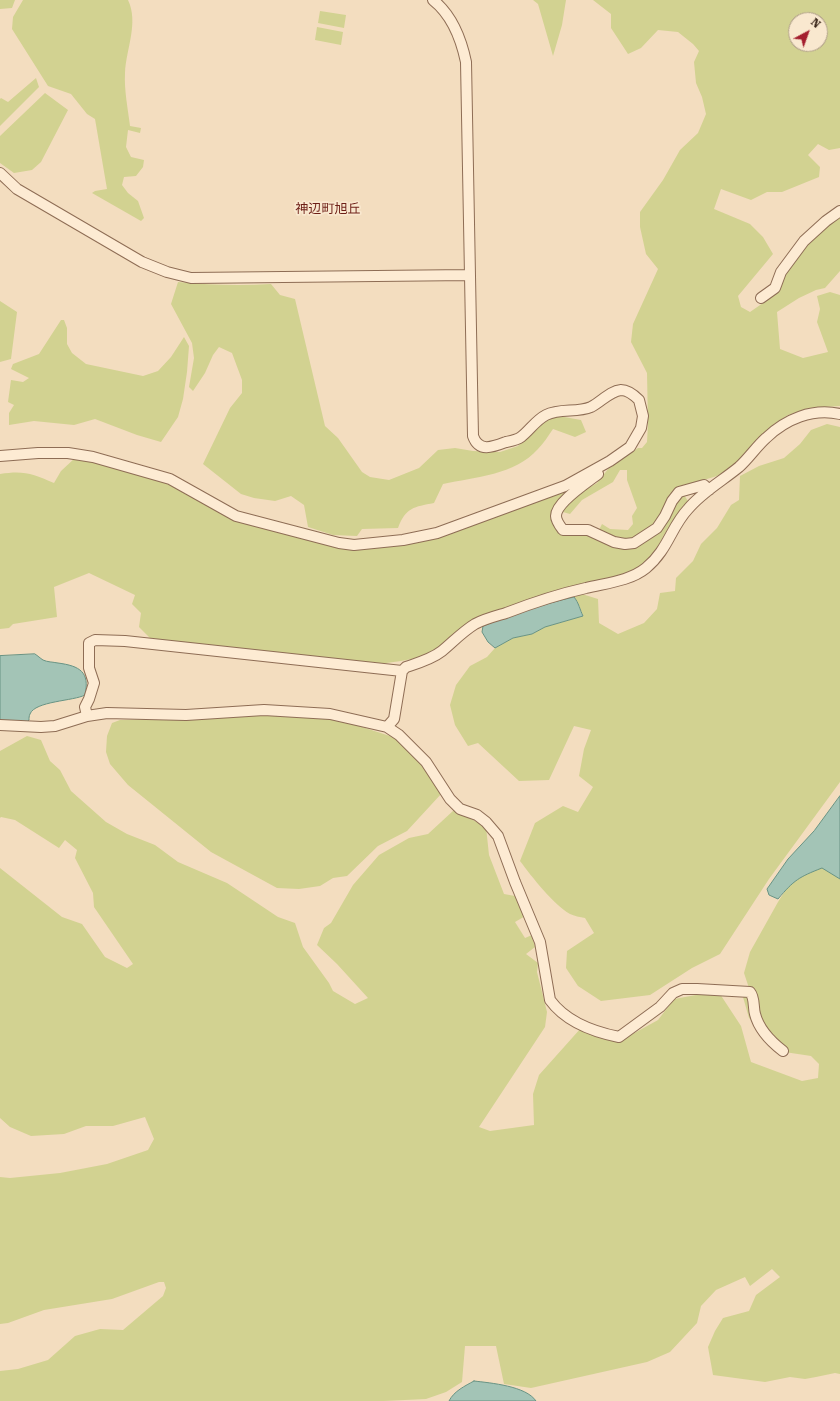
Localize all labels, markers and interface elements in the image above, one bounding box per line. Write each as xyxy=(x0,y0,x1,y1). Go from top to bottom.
north arrow xyxy=(788,12,828,52)
text: N xyxy=(808,16,823,31)
district label: 神辺町旭丘 xyxy=(296,201,360,217)

